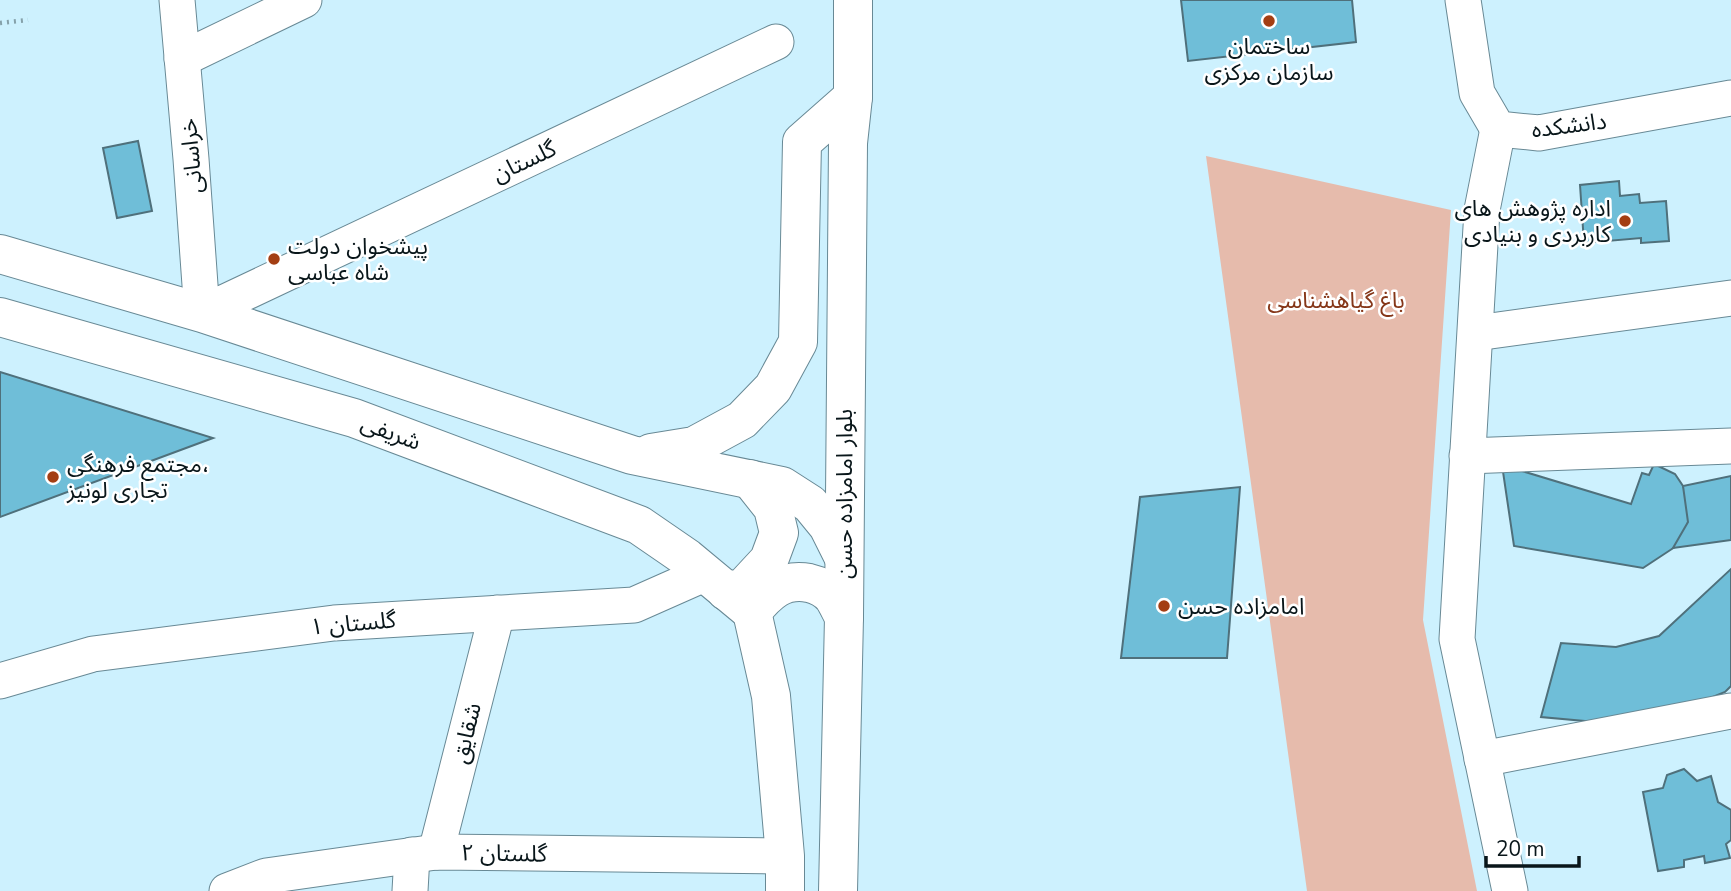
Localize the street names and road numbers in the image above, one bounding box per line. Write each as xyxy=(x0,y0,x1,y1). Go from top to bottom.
street label: دانشکده xyxy=(1530,106,1608,145)
street label: خراسانی xyxy=(173,117,210,195)
street label: گلستان xyxy=(487,133,562,190)
street label: شریفی xyxy=(357,407,425,458)
street label: بلوار امامزاده حسن xyxy=(829,409,860,579)
street label: گلستان ۱ xyxy=(309,604,398,643)
street label: شقایق xyxy=(444,699,489,767)
street label: گلستان ۲ xyxy=(461,837,548,870)

